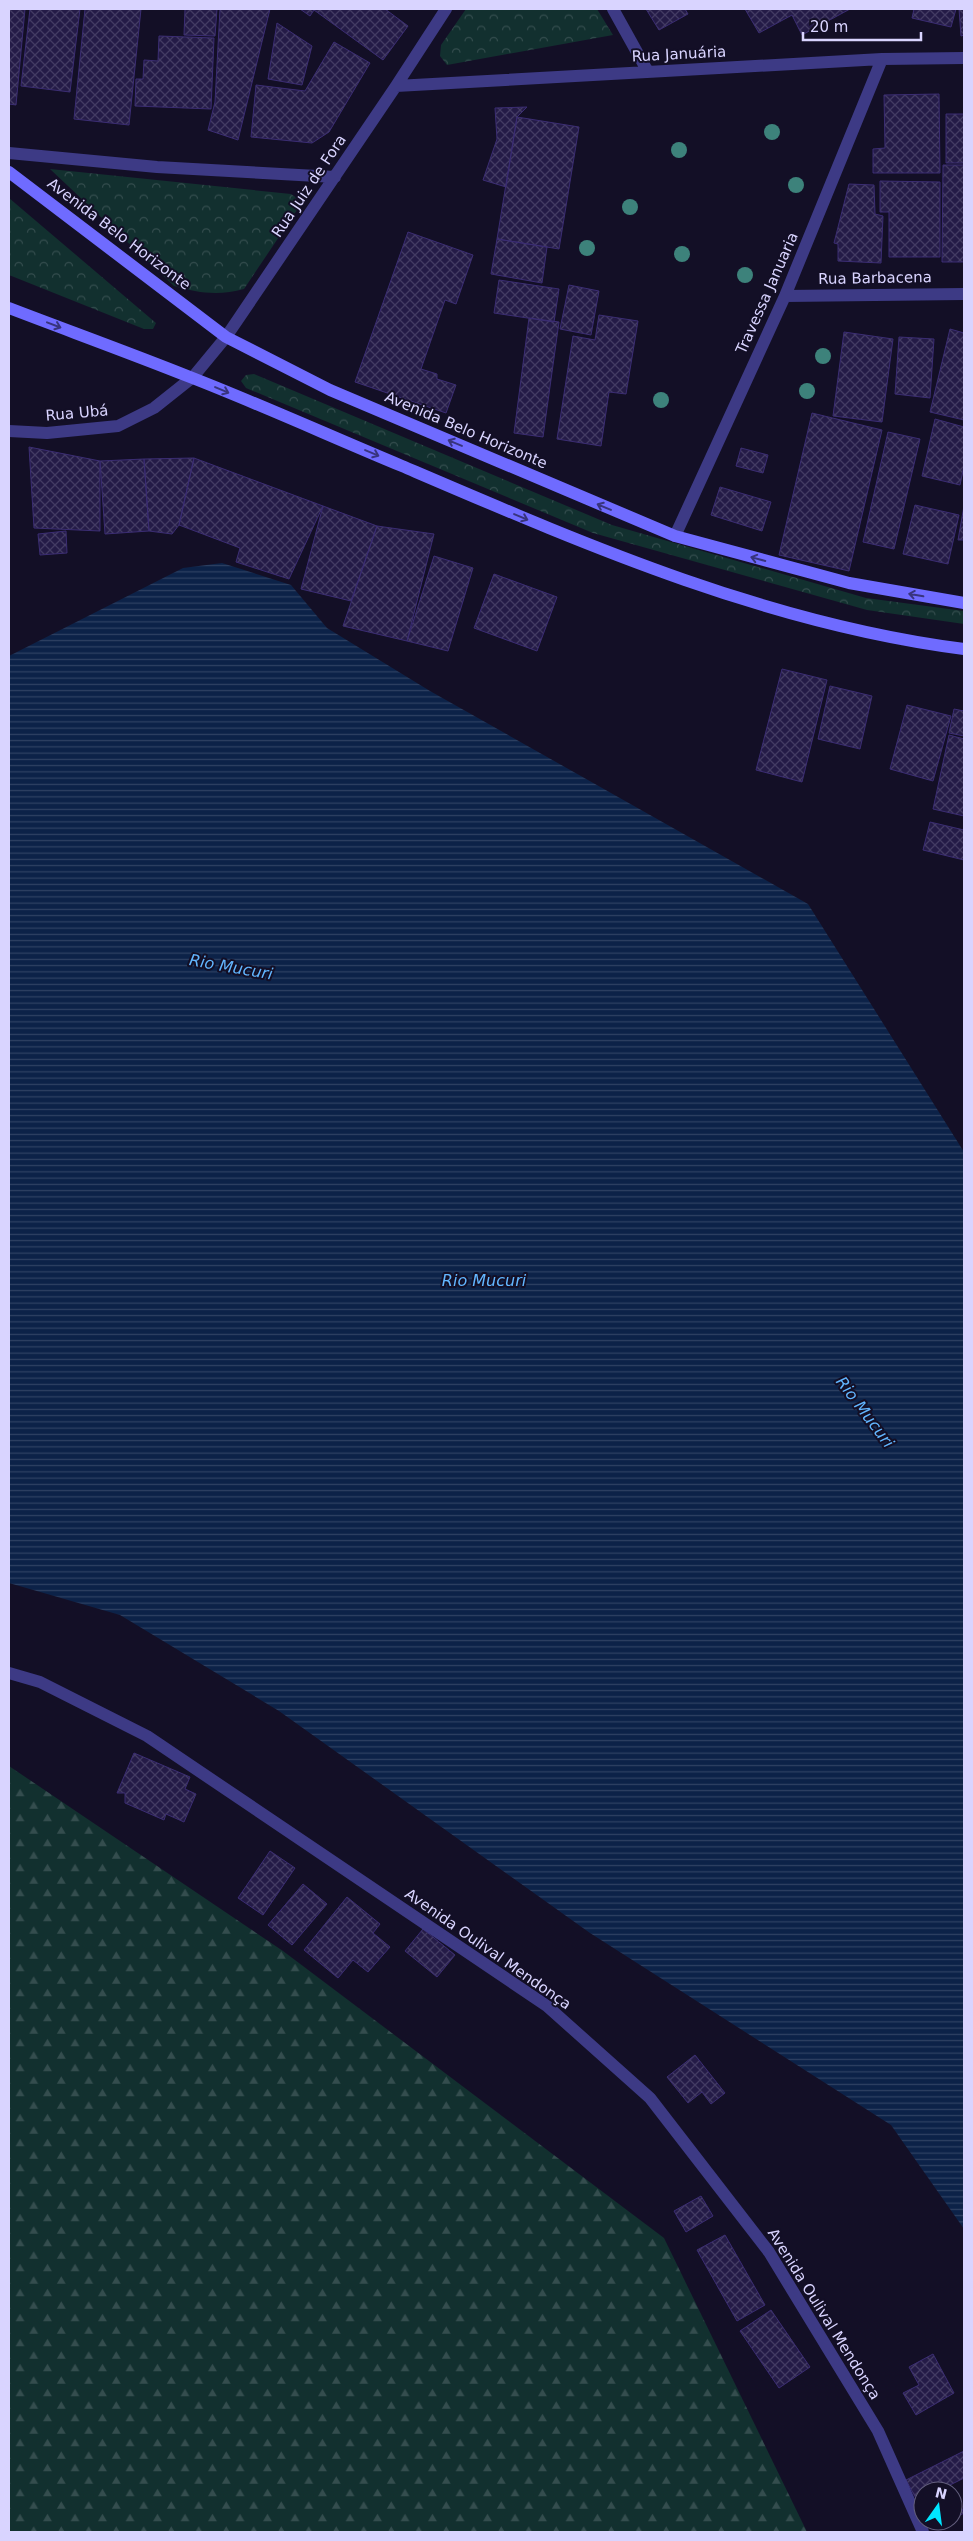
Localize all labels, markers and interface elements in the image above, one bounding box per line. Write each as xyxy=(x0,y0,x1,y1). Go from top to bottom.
scale bar xyxy=(803,10,920,42)
text: 20 m xyxy=(810,18,848,36)
street label: Rua Januária xyxy=(631,43,727,65)
street label: Rua Juiz de Fora xyxy=(268,131,350,241)
street label: Avenida Belo Horizonte xyxy=(44,174,194,294)
street label: Travessa Januaria xyxy=(732,229,802,358)
street label: Rua Barbacena xyxy=(818,268,932,288)
one-way arrow xyxy=(46,321,62,330)
one-way arrow xyxy=(214,386,229,395)
street label: Avenida Belo Horizonte xyxy=(382,388,550,472)
street label: Rua Ubá xyxy=(45,401,109,425)
one-way arrow xyxy=(448,438,463,448)
one-way arrow xyxy=(364,449,379,459)
one-way arrow xyxy=(597,501,612,511)
one-way arrow xyxy=(513,513,528,522)
one-way arrow xyxy=(750,553,766,563)
one-way arrow xyxy=(909,589,925,599)
water label: Rio Mucuri xyxy=(188,950,275,984)
water label: Rio Mucuri xyxy=(442,1271,527,1290)
water label: Rio Mucuri xyxy=(832,1373,898,1452)
street label: Avenida Oulival Mendonça xyxy=(401,1885,575,2013)
street label: Avenida Oulival Mendonça xyxy=(764,2225,884,2403)
north arrow xyxy=(913,2481,963,2531)
text: N xyxy=(934,2484,949,2503)

